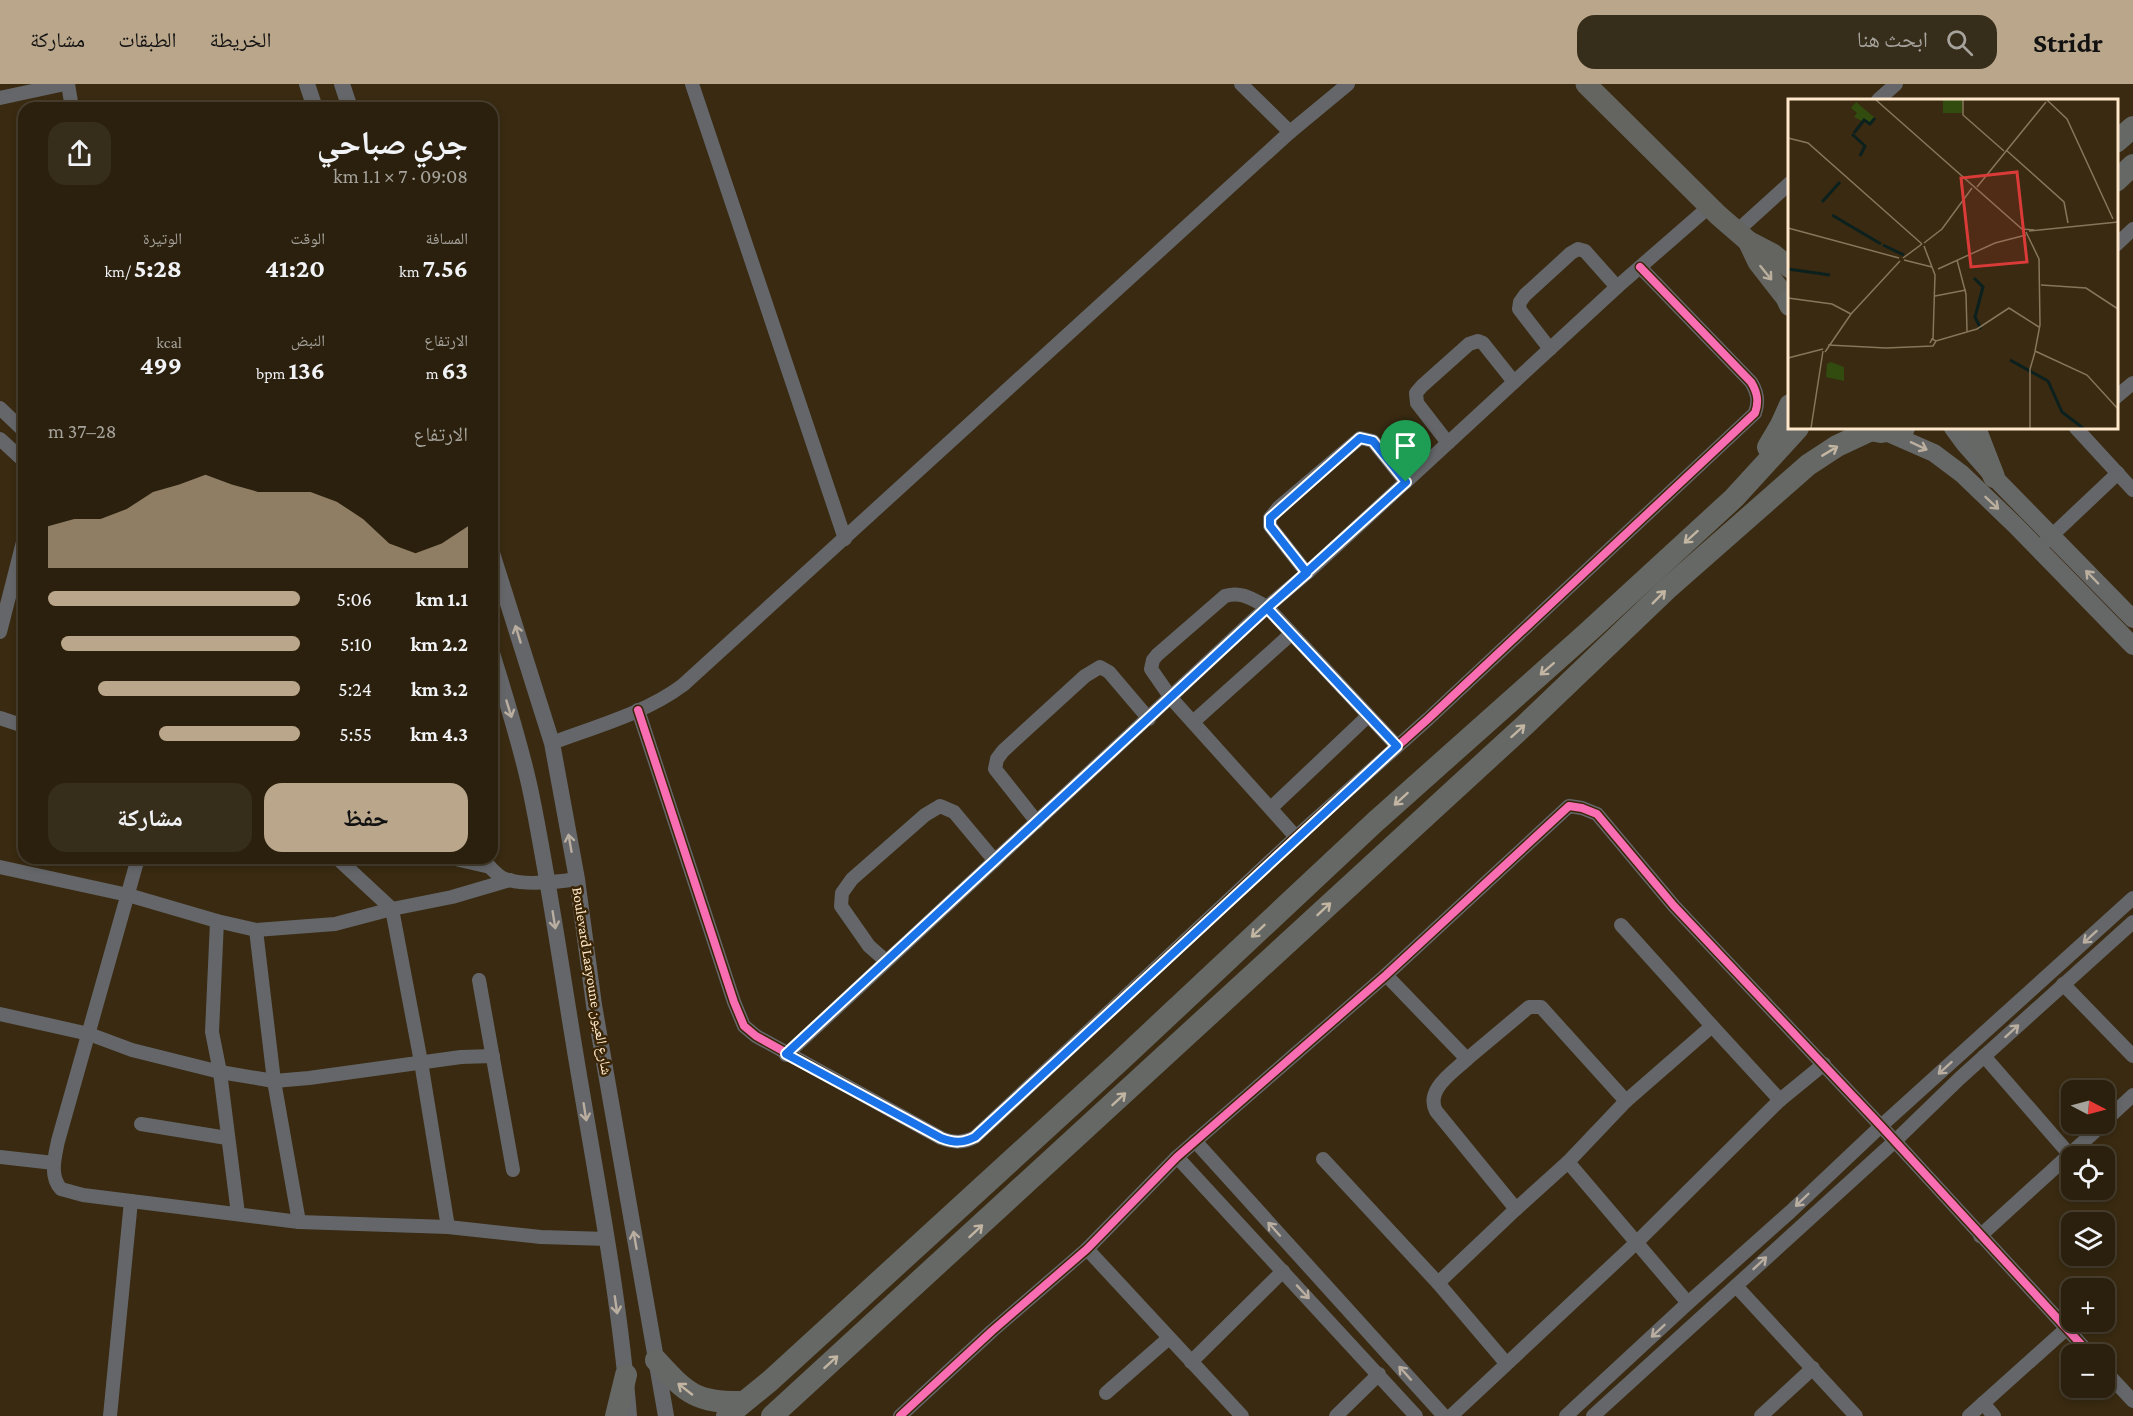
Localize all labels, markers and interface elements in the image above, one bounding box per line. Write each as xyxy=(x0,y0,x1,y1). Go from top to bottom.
search box xyxy=(1577,15,1997,69)
icon: search xyxy=(1943,26,1976,59)
text: ابحث هنا xyxy=(1857,27,1928,52)
text: Stridr xyxy=(2033,27,2103,58)
text: مشاركة xyxy=(30,28,85,52)
text: الطبقات xyxy=(118,28,177,52)
text: الخريطة xyxy=(210,28,271,52)
inset map xyxy=(1788,99,2118,429)
button: share xyxy=(48,122,111,185)
text: جري صباحي xyxy=(317,124,468,161)
text: 09:08 · 7 × 1.1 km xyxy=(333,165,468,187)
text: الوتيرة xyxy=(143,230,182,247)
text: الوقت xyxy=(291,230,325,247)
text: المسافة xyxy=(426,230,468,247)
text: 5:28 xyxy=(134,254,182,283)
text: 41:20 xyxy=(265,254,325,283)
text: 7.56 xyxy=(422,254,468,283)
text: /km xyxy=(104,263,134,280)
text: km xyxy=(399,263,422,280)
one-way arrow xyxy=(1760,265,1773,281)
text: النبض xyxy=(291,332,325,349)
text: الارتفاع xyxy=(424,332,468,349)
text: kcal xyxy=(156,334,182,351)
text: 499 xyxy=(140,351,182,380)
text: 136 xyxy=(288,356,325,385)
text: 63 xyxy=(442,356,468,385)
text: bpm xyxy=(256,365,288,382)
text: m xyxy=(426,365,442,382)
text: 28–37 m xyxy=(48,420,116,442)
pin xyxy=(1380,420,1431,482)
text: الارتفاع xyxy=(413,423,468,445)
icon: arrive xyxy=(1389,429,1422,462)
one-way arrow xyxy=(1909,440,1927,452)
one-way arrow xyxy=(1821,444,1838,456)
one-way arrow xyxy=(1984,496,1999,510)
one-way arrow xyxy=(1684,530,1699,544)
one-way arrow xyxy=(2085,570,2099,585)
text: 5:06 xyxy=(337,588,372,610)
text: 1.1 km xyxy=(416,588,468,610)
one-way arrow xyxy=(1652,589,1667,604)
one-way arrow xyxy=(511,625,522,644)
text: 5:10 xyxy=(340,633,372,655)
text: 2.2 km xyxy=(410,633,468,655)
one-way arrow xyxy=(1540,662,1555,676)
text: 5:24 xyxy=(338,678,372,700)
text: 3.2 km xyxy=(411,678,468,700)
one-way arrow xyxy=(504,699,515,718)
text: 5:55 xyxy=(339,723,372,745)
text: 4.3 km xyxy=(410,723,468,745)
one-way arrow xyxy=(1510,724,1525,738)
button: مشاركة xyxy=(48,783,252,852)
button: حفظ xyxy=(264,783,468,852)
one-way arrow xyxy=(1394,792,1409,806)
one-way arrow xyxy=(564,833,575,853)
street label: Boulevard Laayoune شارع العيون xyxy=(567,886,615,1077)
one-way arrow xyxy=(1316,902,1331,916)
one-way arrow xyxy=(548,910,559,929)
one-way arrow xyxy=(1251,924,1266,938)
one-way arrow xyxy=(2082,930,2097,944)
one-way arrow xyxy=(2004,1024,2019,1038)
one-way arrow xyxy=(1938,1061,1953,1075)
north arrow xyxy=(2061,1080,2115,1134)
map controls xyxy=(2061,1080,2115,1398)
one-way arrow xyxy=(1111,1092,1126,1106)
one-way arrow xyxy=(580,1102,591,1122)
button: locate xyxy=(2061,1146,2115,1200)
one-way arrow xyxy=(1795,1193,1810,1207)
button: layers xyxy=(2061,1212,2115,1266)
one-way arrow xyxy=(1267,1221,1281,1236)
one-way arrow xyxy=(968,1224,983,1238)
one-way arrow xyxy=(629,1231,640,1250)
one-way arrow xyxy=(1753,1256,1768,1270)
button: + xyxy=(2061,1278,2115,1332)
one-way arrow xyxy=(1296,1284,1310,1299)
one-way arrow xyxy=(611,1295,622,1314)
one-way arrow xyxy=(1650,1324,1665,1338)
button: − xyxy=(2061,1344,2115,1398)
one-way arrow xyxy=(823,1355,838,1369)
one-way arrow xyxy=(1398,1366,1412,1381)
one-way arrow xyxy=(677,1382,693,1395)

